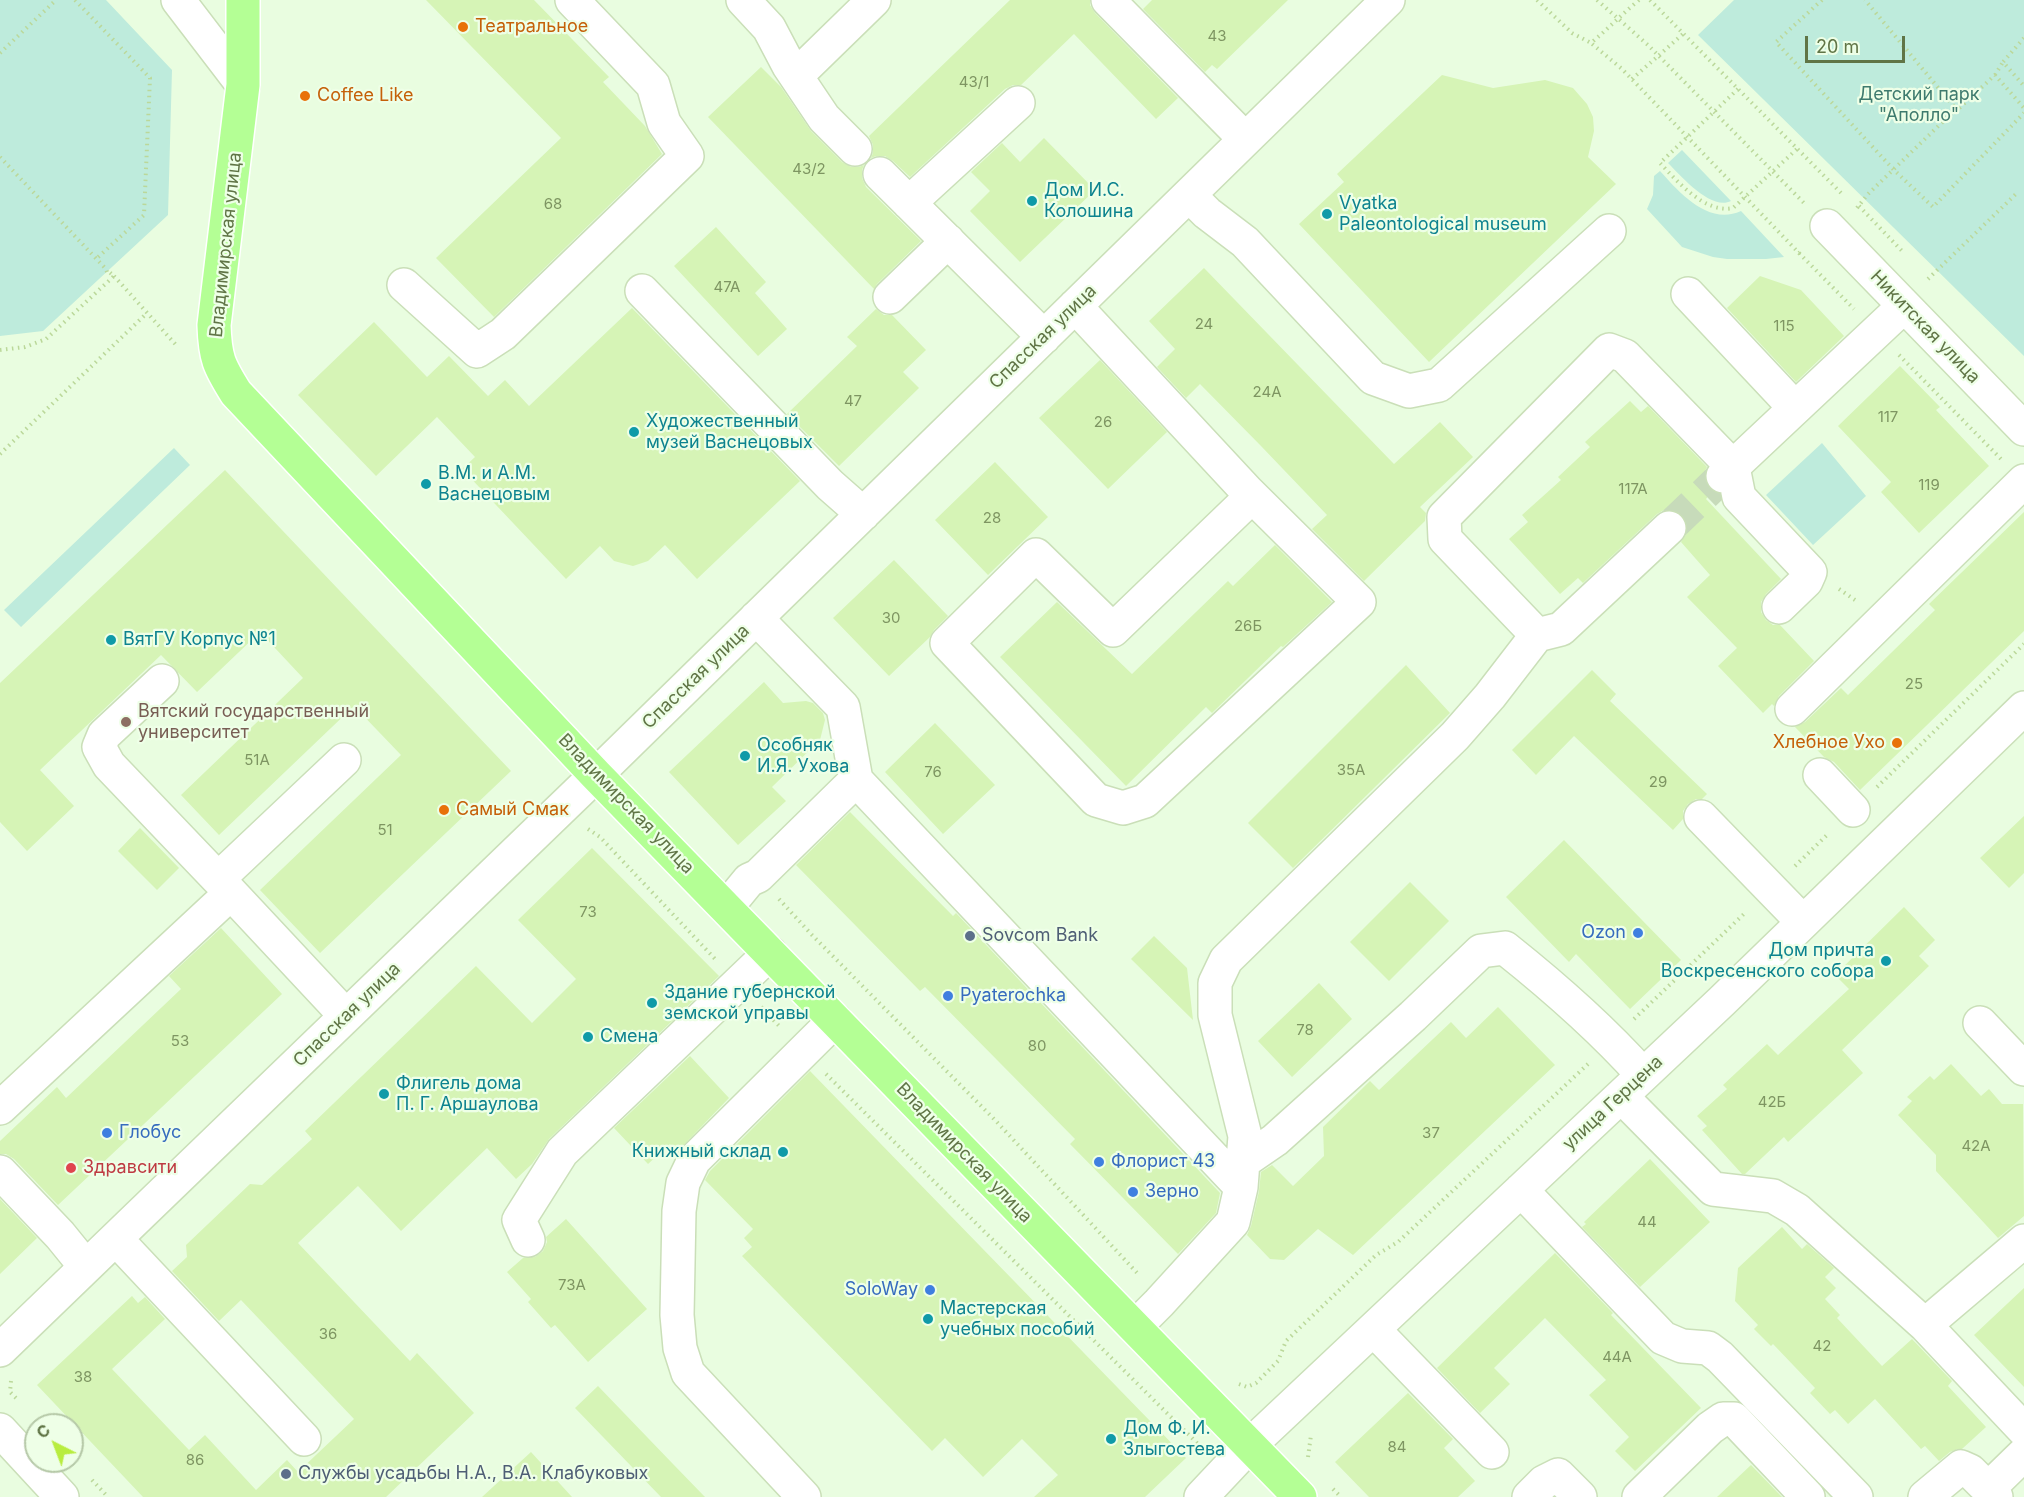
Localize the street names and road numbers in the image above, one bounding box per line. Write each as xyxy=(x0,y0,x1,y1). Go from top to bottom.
street label: Владимирская улица xyxy=(206,151,246,339)
street label: Никитская улица xyxy=(1866,266,1984,388)
street label: Спасская улица xyxy=(985,280,1101,394)
street label: Спасская улица xyxy=(638,620,754,734)
street label: Владимирская улица xyxy=(554,730,698,878)
street label: Спасская улица xyxy=(289,958,405,1072)
street label: улица Герцена xyxy=(1559,1051,1667,1155)
street label: Владимирская улица xyxy=(892,1079,1036,1227)

